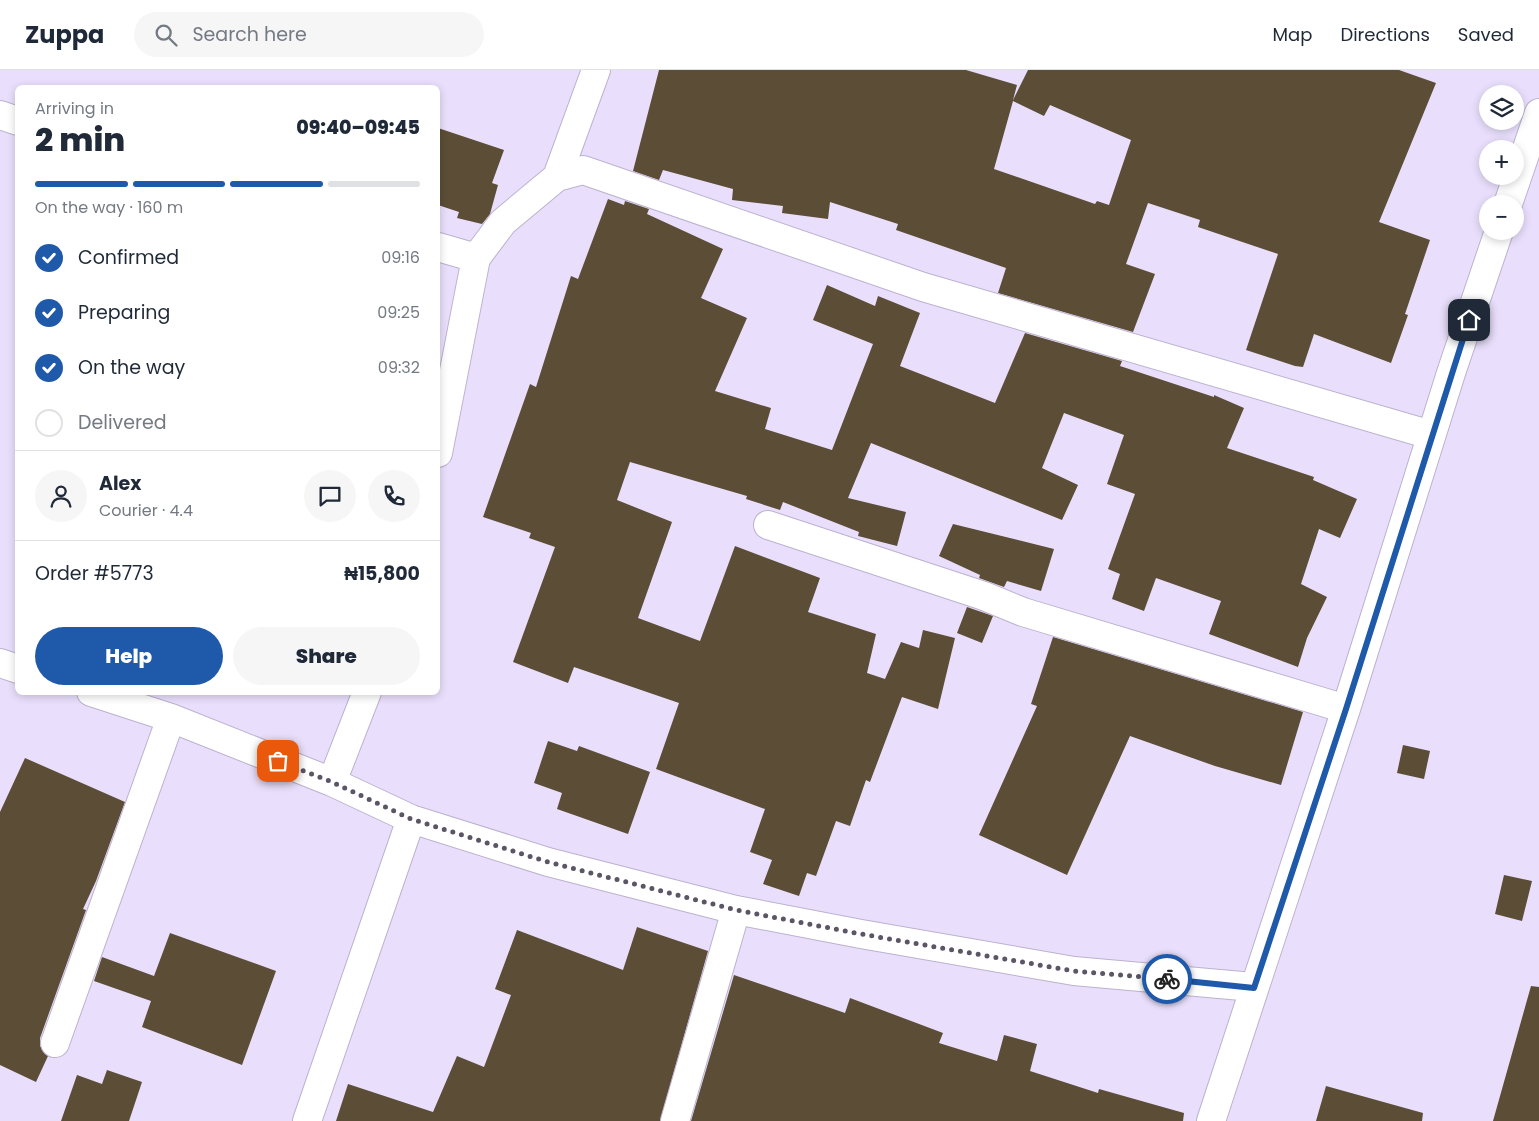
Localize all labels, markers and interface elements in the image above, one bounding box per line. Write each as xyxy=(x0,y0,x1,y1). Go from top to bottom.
search box xyxy=(134,12,484,57)
text: Zuppa xyxy=(25,18,104,51)
icon: search xyxy=(152,21,180,49)
text: Search here xyxy=(192,21,307,48)
text: Map xyxy=(1273,22,1312,47)
text: Directions xyxy=(1340,22,1430,47)
text: Saved xyxy=(1458,22,1514,47)
map controls xyxy=(1479,85,1524,240)
button: layers xyxy=(1479,85,1524,130)
text: Arriving in xyxy=(35,97,114,120)
text: 09:40–09:45 xyxy=(296,114,420,141)
text: 2 min xyxy=(35,117,125,162)
button: + xyxy=(1479,140,1524,185)
button: − xyxy=(1479,195,1524,240)
text: On the way · 160 m xyxy=(35,196,183,219)
icon: check xyxy=(35,244,63,272)
text: Confirmed xyxy=(78,244,179,271)
text: 09:16 xyxy=(381,246,420,269)
icon: check xyxy=(35,299,63,327)
text: Preparing xyxy=(78,299,170,326)
pin xyxy=(1448,299,1490,341)
text: 09:25 xyxy=(377,301,420,324)
icon: home xyxy=(1455,306,1483,334)
icon: check xyxy=(35,354,63,382)
text: On the way xyxy=(78,354,185,381)
text: 09:32 xyxy=(378,356,420,379)
text: Delivered xyxy=(78,409,167,436)
button: person xyxy=(35,470,87,522)
text: Alex xyxy=(99,470,141,497)
button: chat xyxy=(304,470,356,522)
button: phone xyxy=(368,470,420,522)
text: Courier · 4.4 xyxy=(99,499,193,522)
text: Order #5773 xyxy=(35,560,154,587)
text: ₦15,800 xyxy=(344,560,420,587)
button: Help xyxy=(35,627,223,685)
button: Share xyxy=(233,627,420,685)
pin xyxy=(257,740,299,782)
icon: bag xyxy=(264,747,292,775)
courier xyxy=(1142,954,1192,1004)
icon: bike xyxy=(1153,965,1181,993)

